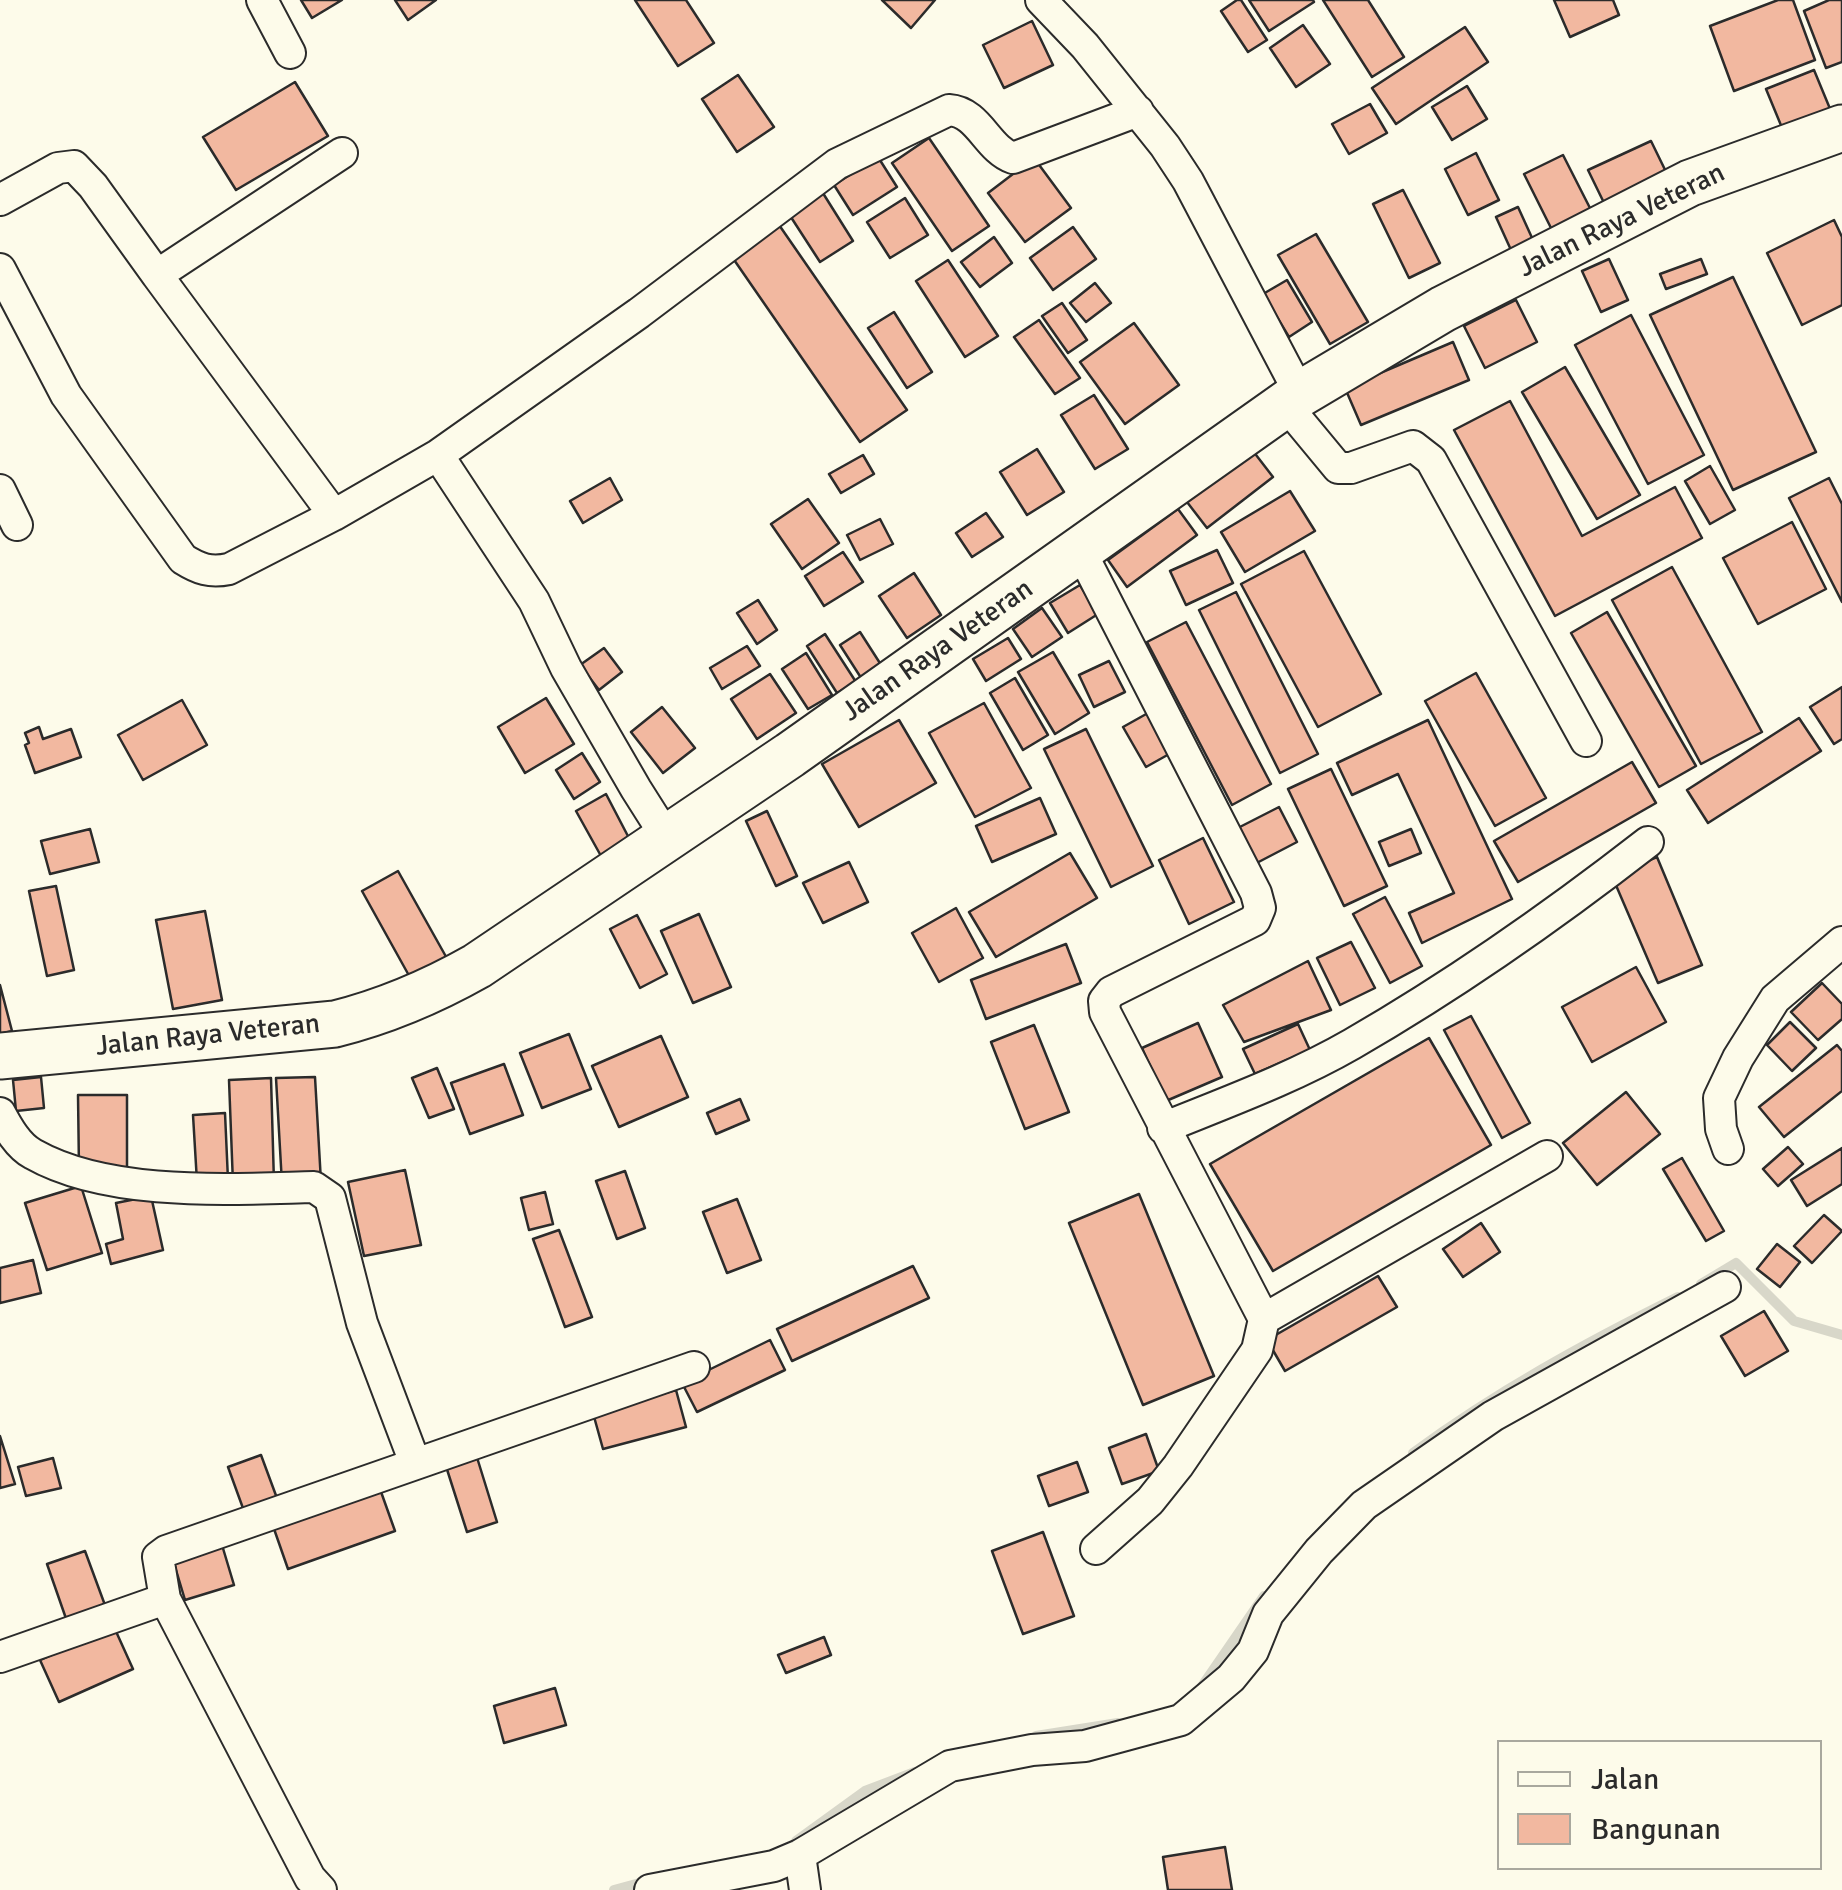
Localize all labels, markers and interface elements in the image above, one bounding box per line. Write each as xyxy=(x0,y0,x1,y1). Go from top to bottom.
street label: Jalan Raya Veteran xyxy=(1513,157,1731,285)
street label: Jalan Raya Veteran xyxy=(836,573,1040,729)
street label: Jalan Raya Veteran xyxy=(94,1008,322,1064)
legend xyxy=(1497,1740,1822,1870)
text: Jalan xyxy=(1591,1761,1659,1798)
text: Bangunan xyxy=(1591,1811,1721,1848)

